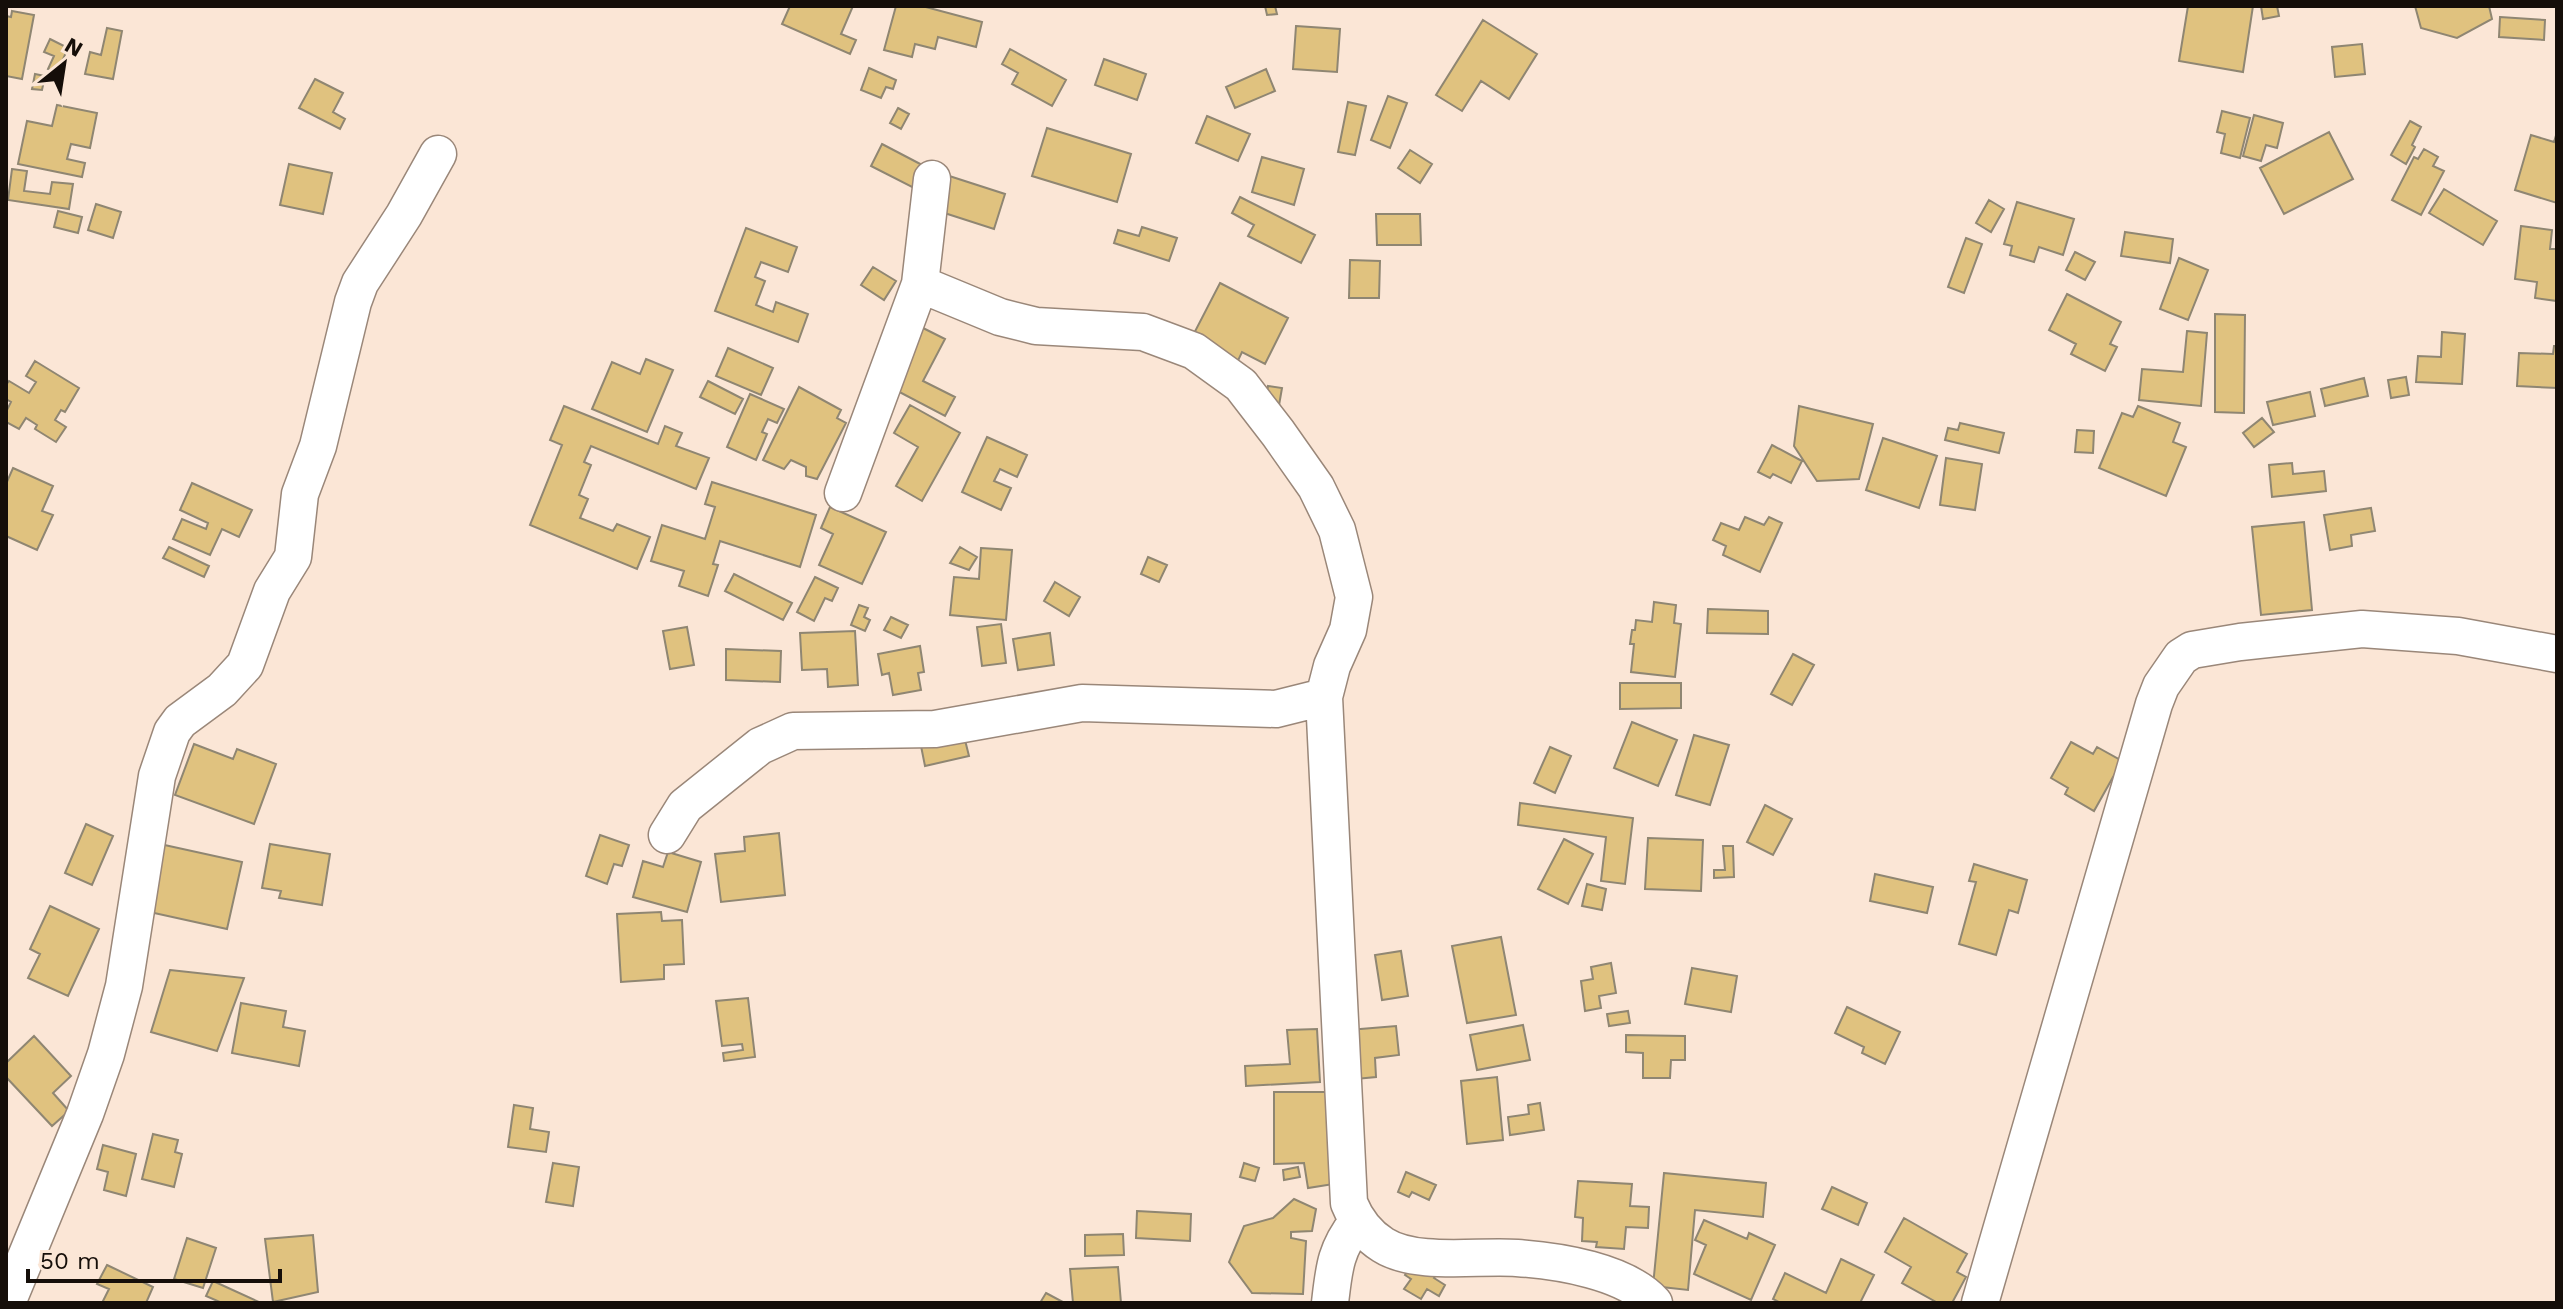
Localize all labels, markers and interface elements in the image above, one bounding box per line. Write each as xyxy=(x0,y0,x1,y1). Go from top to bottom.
north arrow xyxy=(24,24,104,104)
text: N xyxy=(60,32,87,62)
scale bar xyxy=(28,1233,280,1283)
text: 50 m xyxy=(40,1247,100,1275)

